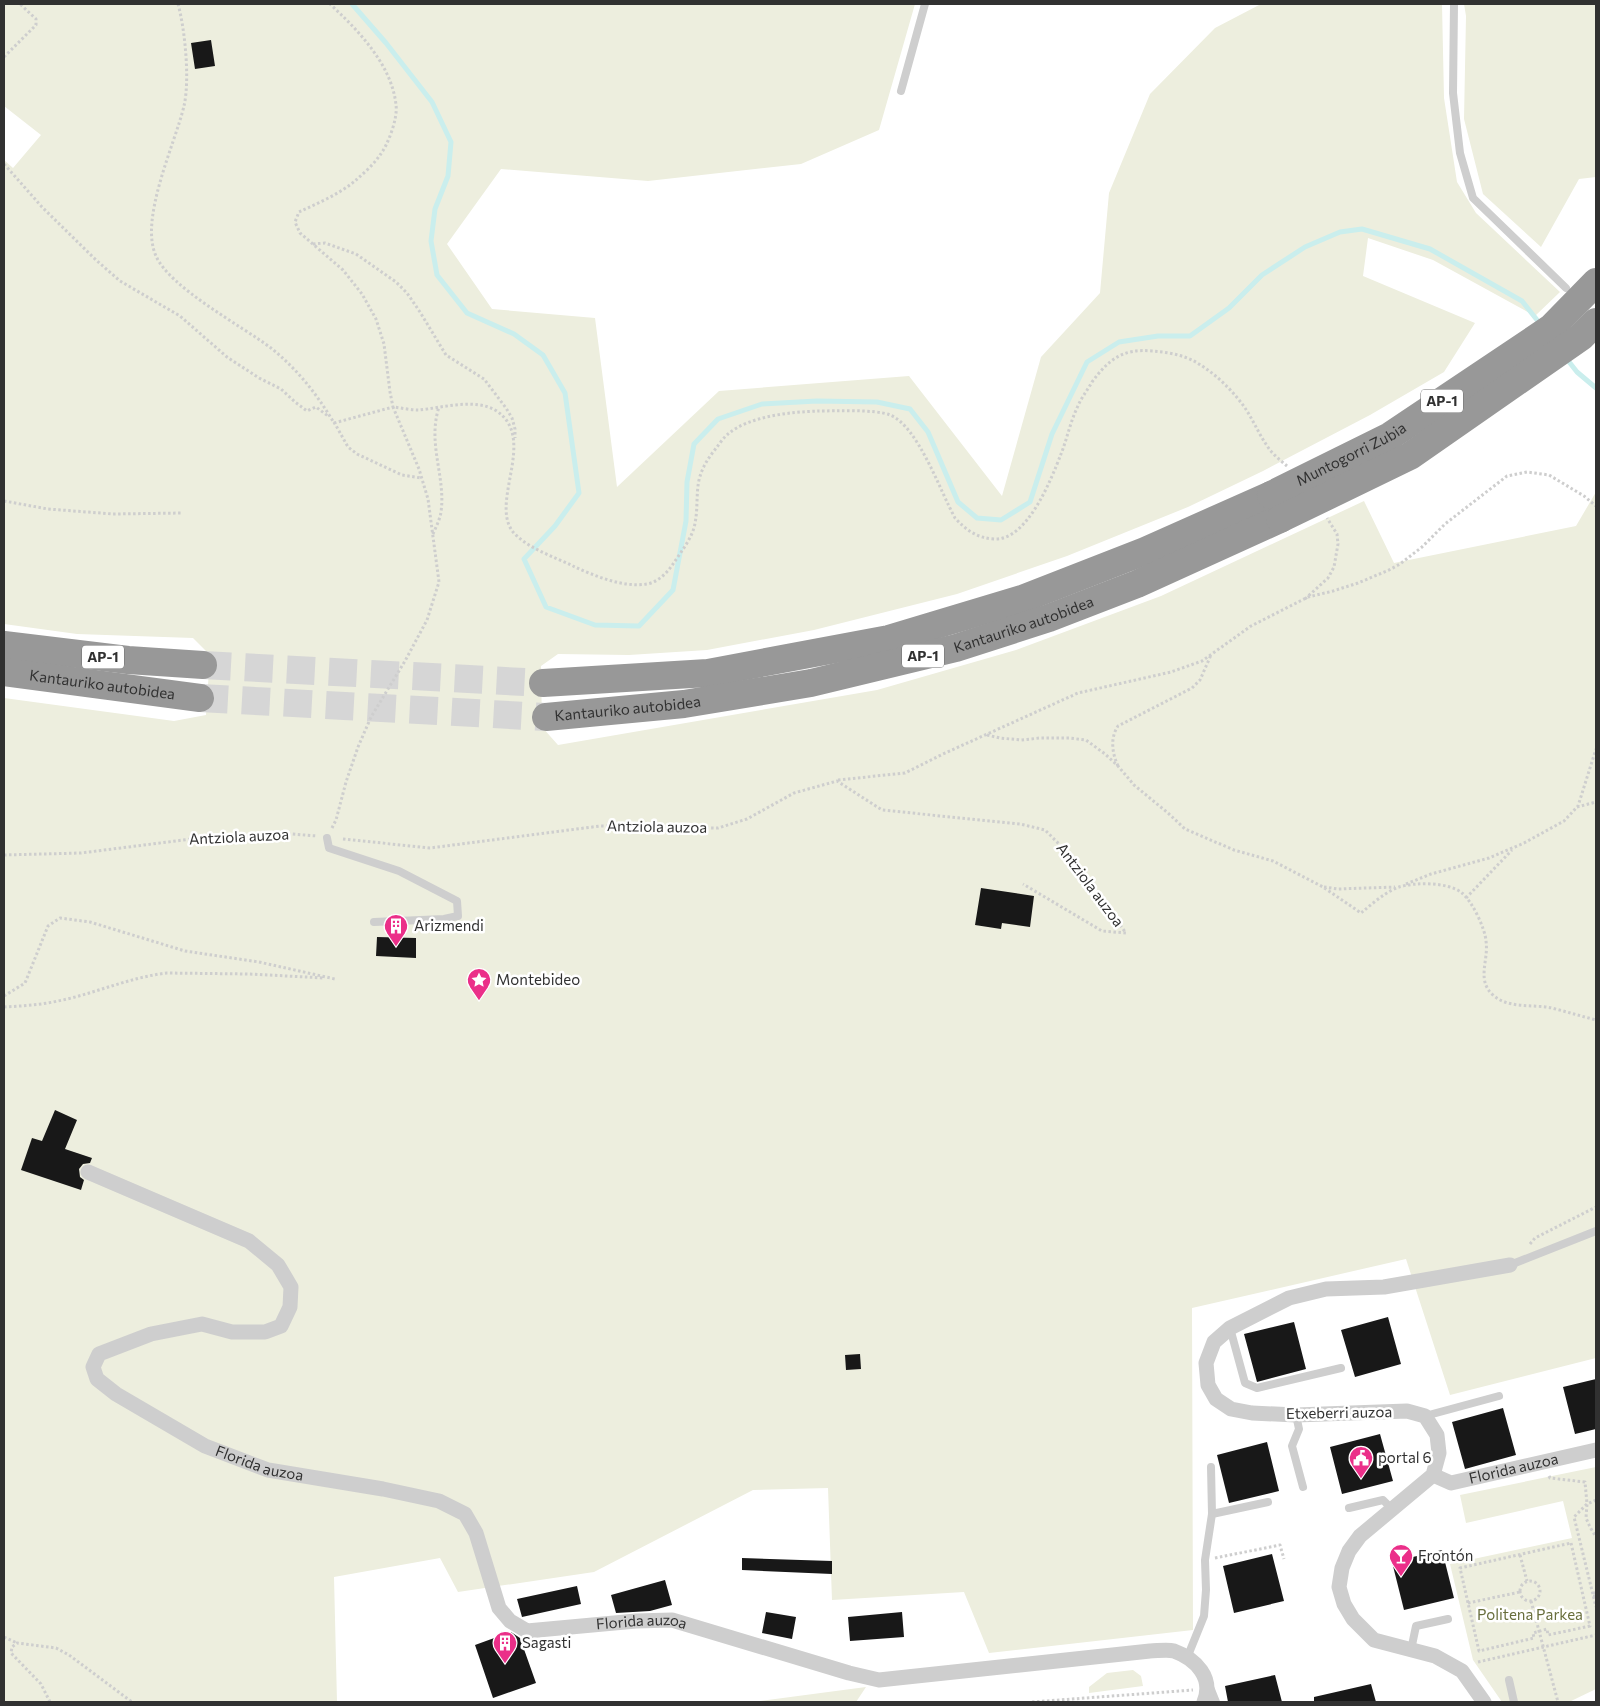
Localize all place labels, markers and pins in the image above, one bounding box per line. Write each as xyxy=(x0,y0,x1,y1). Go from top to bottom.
building icon: Arizmendi xyxy=(383,913,409,947)
place label: Arizmendi xyxy=(414,916,484,934)
place icon: Montebideo xyxy=(466,967,492,1001)
place label: Montebideo xyxy=(496,970,580,988)
public building icon: portal 6 xyxy=(1348,1445,1374,1479)
place label: portal 6 xyxy=(1378,1448,1432,1466)
bar icon: Frontón xyxy=(1388,1543,1414,1577)
place label: Frontón xyxy=(1418,1546,1473,1564)
building icon: Sagasti xyxy=(492,1630,518,1664)
place label: Sagasti xyxy=(522,1633,571,1651)

